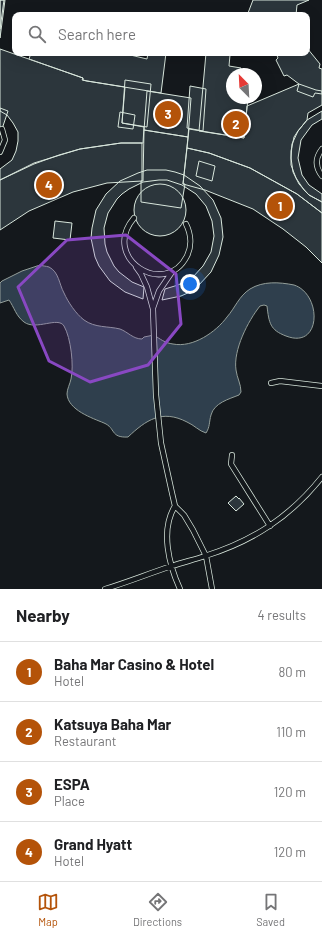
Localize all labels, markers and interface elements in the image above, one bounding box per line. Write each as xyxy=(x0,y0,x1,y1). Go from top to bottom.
search box xyxy=(12,12,310,56)
icon: search xyxy=(26,23,48,45)
text: Search here xyxy=(58,25,136,43)
north arrow xyxy=(226,68,262,104)
pin: 3 xyxy=(155,99,181,129)
pin: 2 xyxy=(223,109,249,139)
pin: 4 xyxy=(36,170,62,200)
pin: 1 xyxy=(267,191,293,221)
your location xyxy=(180,274,200,294)
text: Nearby xyxy=(16,605,70,625)
text: 4 results xyxy=(258,607,306,623)
text: Baha Mar Casino & Hotel xyxy=(54,655,214,673)
text: 1 xyxy=(27,664,31,680)
text: 80 m xyxy=(279,664,306,680)
text: Hotel xyxy=(54,673,84,689)
text: Katsuya Baha Mar xyxy=(54,715,171,733)
text: 2 xyxy=(25,724,33,740)
text: 110 m xyxy=(276,724,306,740)
text: Restaurant xyxy=(54,733,116,749)
text: ESPA xyxy=(54,775,90,793)
text: 3 xyxy=(25,784,33,800)
text: 120 m xyxy=(274,784,306,800)
text: Place xyxy=(54,793,85,809)
text: Grand Hyatt xyxy=(54,835,132,853)
text: 4 xyxy=(25,844,33,860)
text: 120 m xyxy=(274,844,306,860)
text: Hotel xyxy=(54,853,84,869)
tab: Map xyxy=(37,891,59,928)
tab: Directions xyxy=(133,891,182,928)
tab: Saved xyxy=(256,891,285,928)

